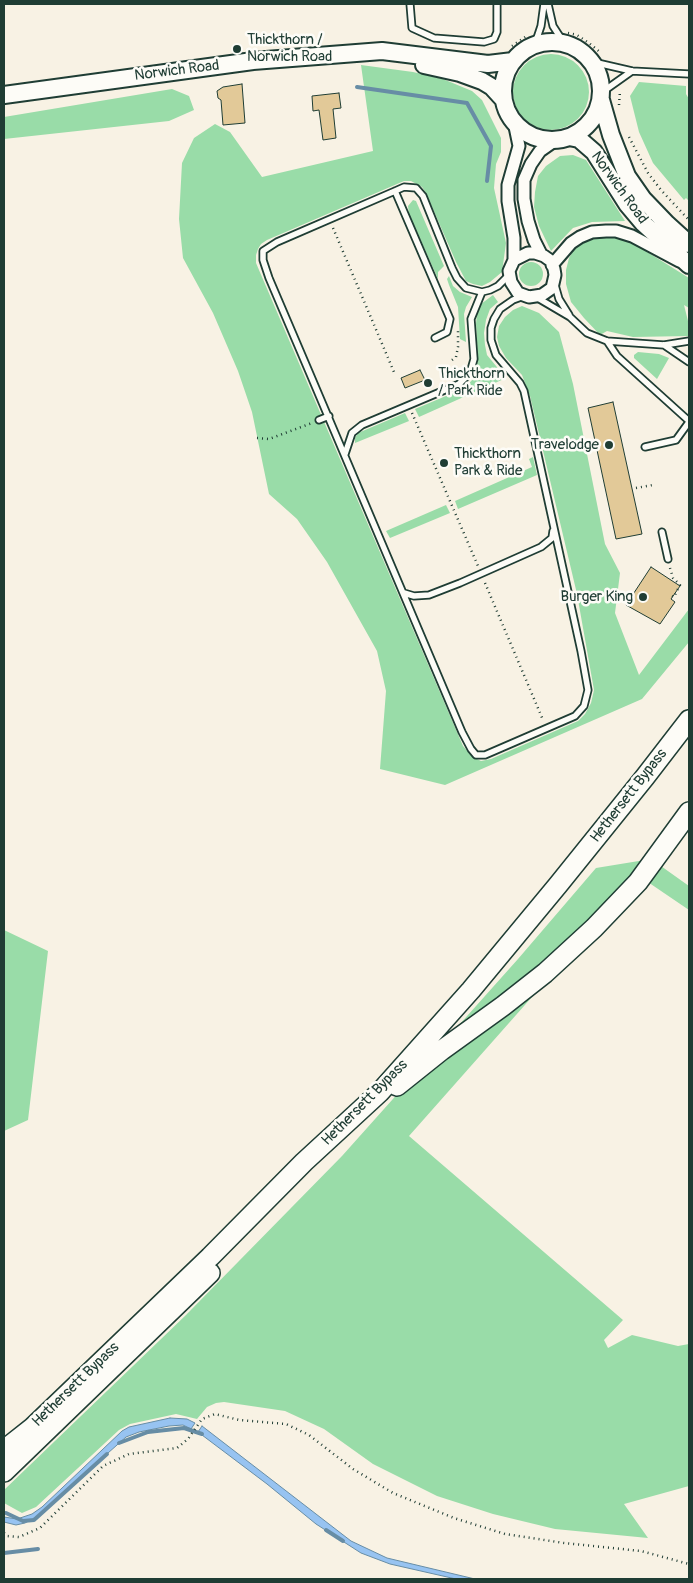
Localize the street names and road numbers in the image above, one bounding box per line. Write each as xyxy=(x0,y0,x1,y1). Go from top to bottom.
street label: Norwich Road xyxy=(134,57,220,85)
street label: Norwich Road xyxy=(587,148,651,228)
street label: Hethersett Bypass xyxy=(587,746,671,846)
street label: Hethersett Bypass xyxy=(318,1056,412,1150)
street label: Hethersett Bypass xyxy=(29,1339,123,1431)

